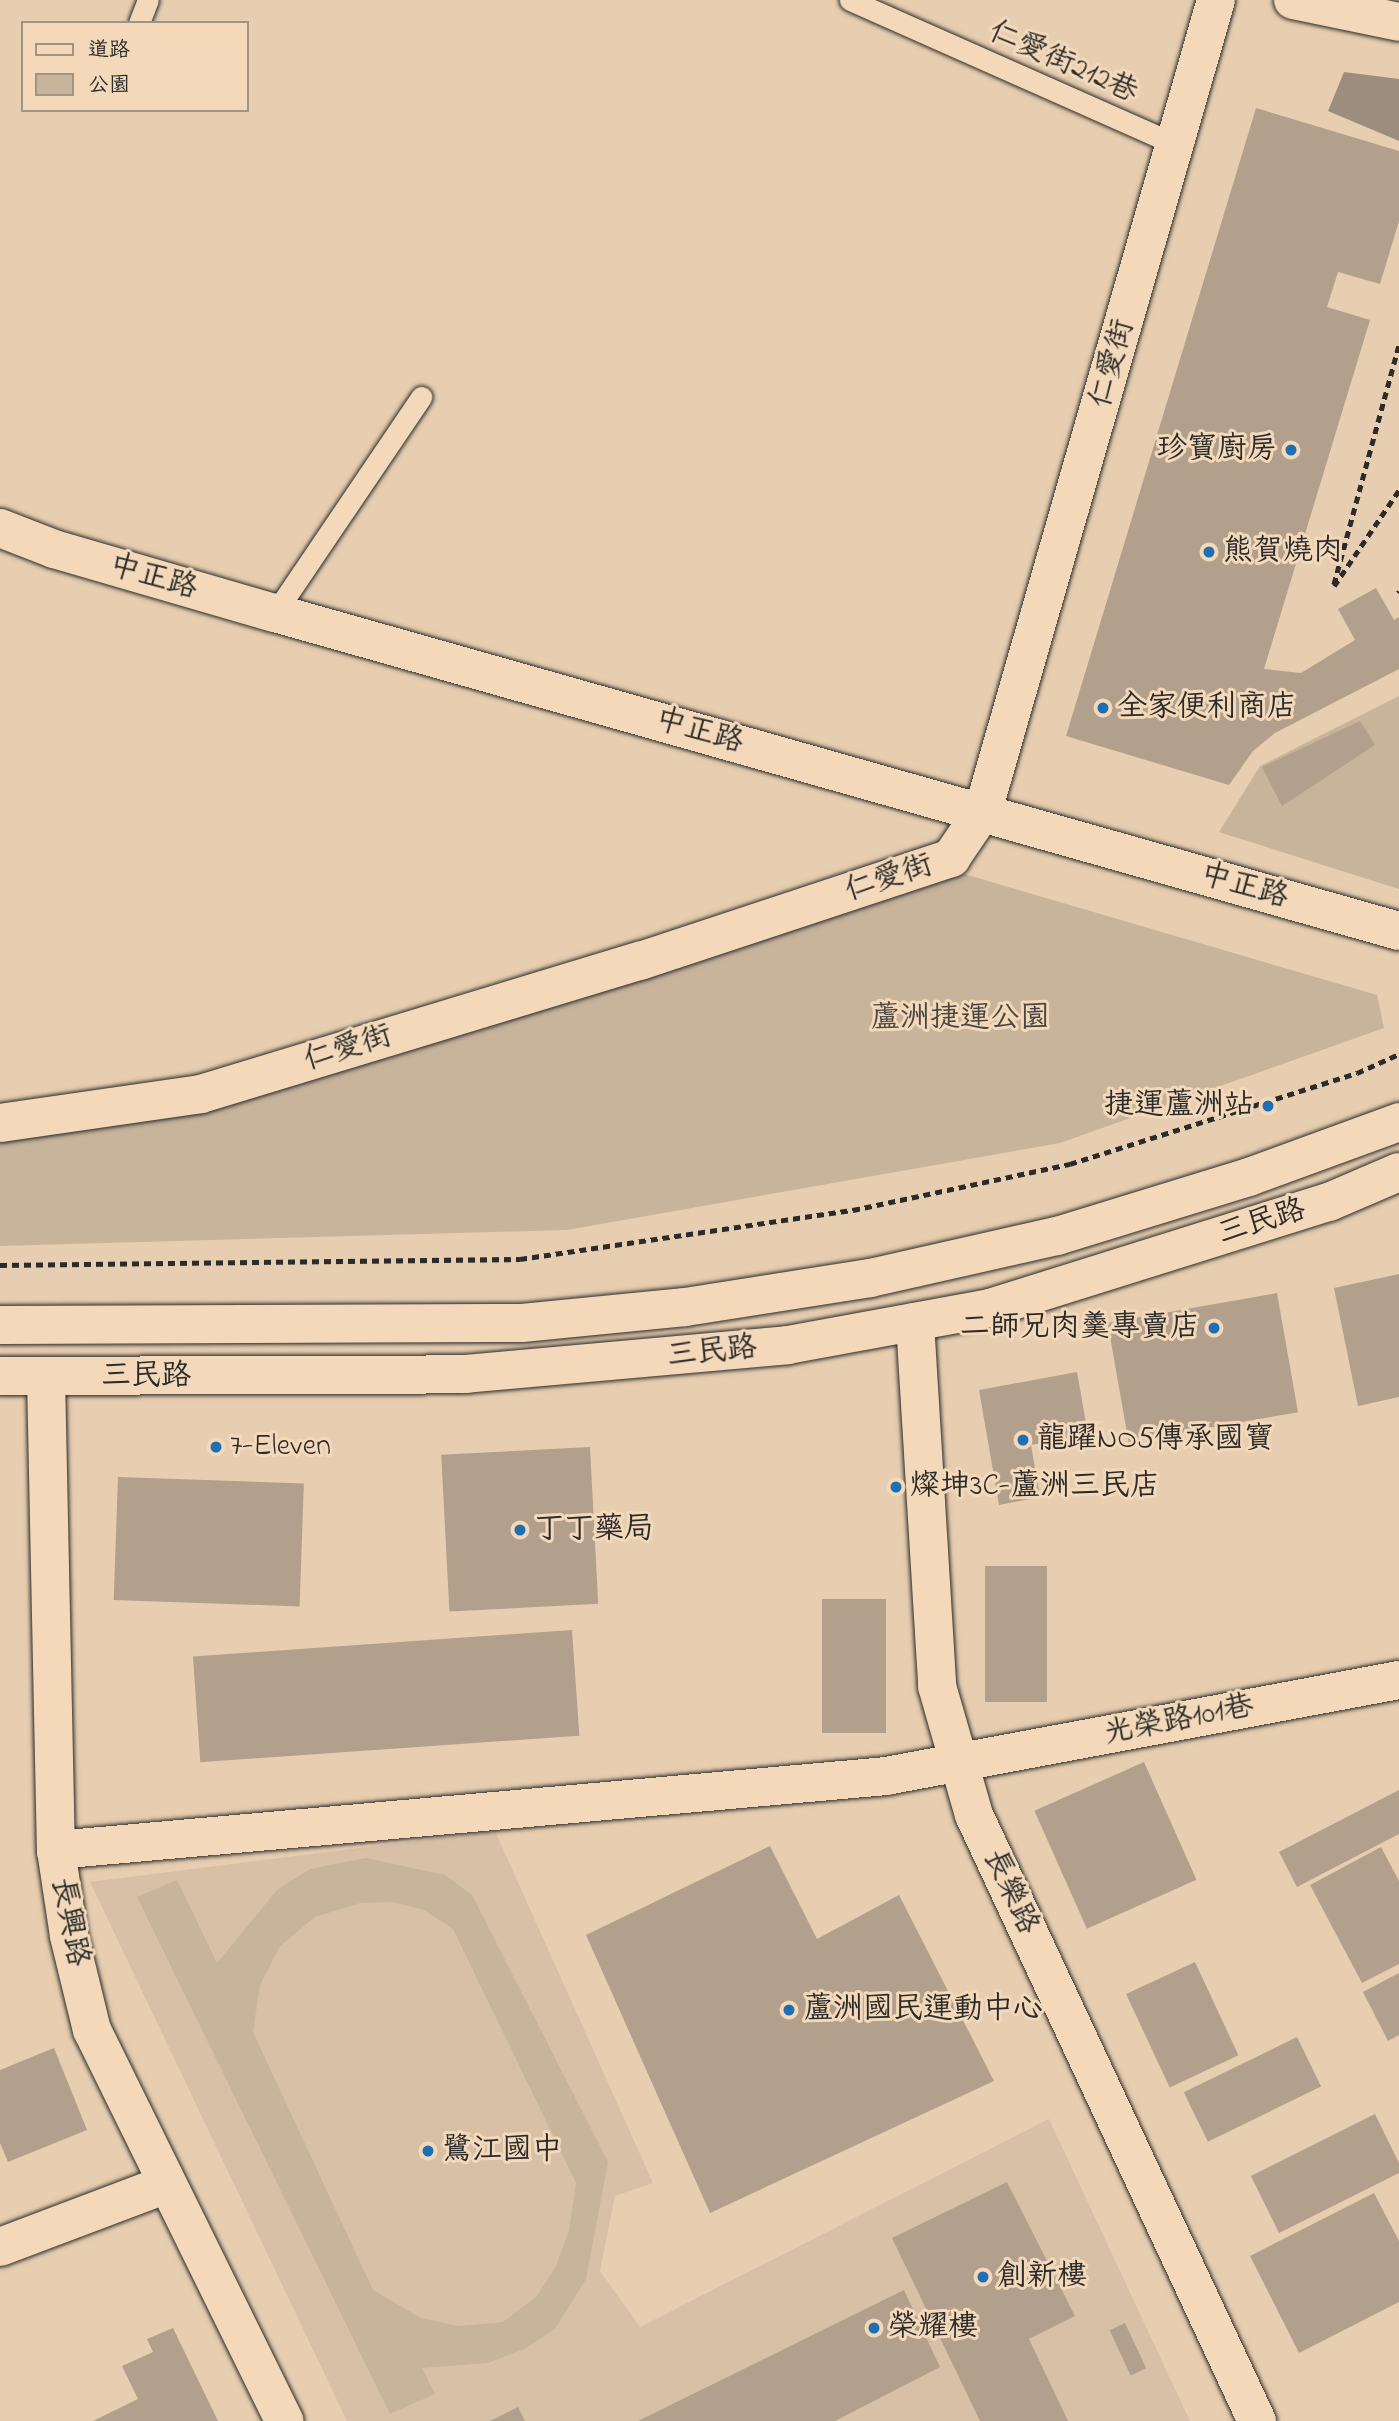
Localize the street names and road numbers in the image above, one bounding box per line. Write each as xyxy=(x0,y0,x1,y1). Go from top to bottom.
street label: 仁愛街212巷 xyxy=(983,14,1143,112)
street label: 仁愛街 xyxy=(1083,316,1143,412)
street label: 中正路 xyxy=(105,548,201,608)
street label: 中正路 xyxy=(651,702,747,762)
street label: 仁愛街 xyxy=(841,848,937,910)
street label: 中正路 xyxy=(1196,857,1292,917)
street label: 仁愛街 xyxy=(300,1019,396,1079)
street label: 三民路 xyxy=(1214,1193,1310,1253)
street label: 三民路 xyxy=(665,1330,759,1376)
street label: 三民路 xyxy=(101,1359,191,1395)
street label: 光榮路101巷 xyxy=(1101,1689,1257,1753)
street label: 長樂路 xyxy=(975,1844,1045,1940)
street label: 長興路 xyxy=(43,1874,95,1970)

